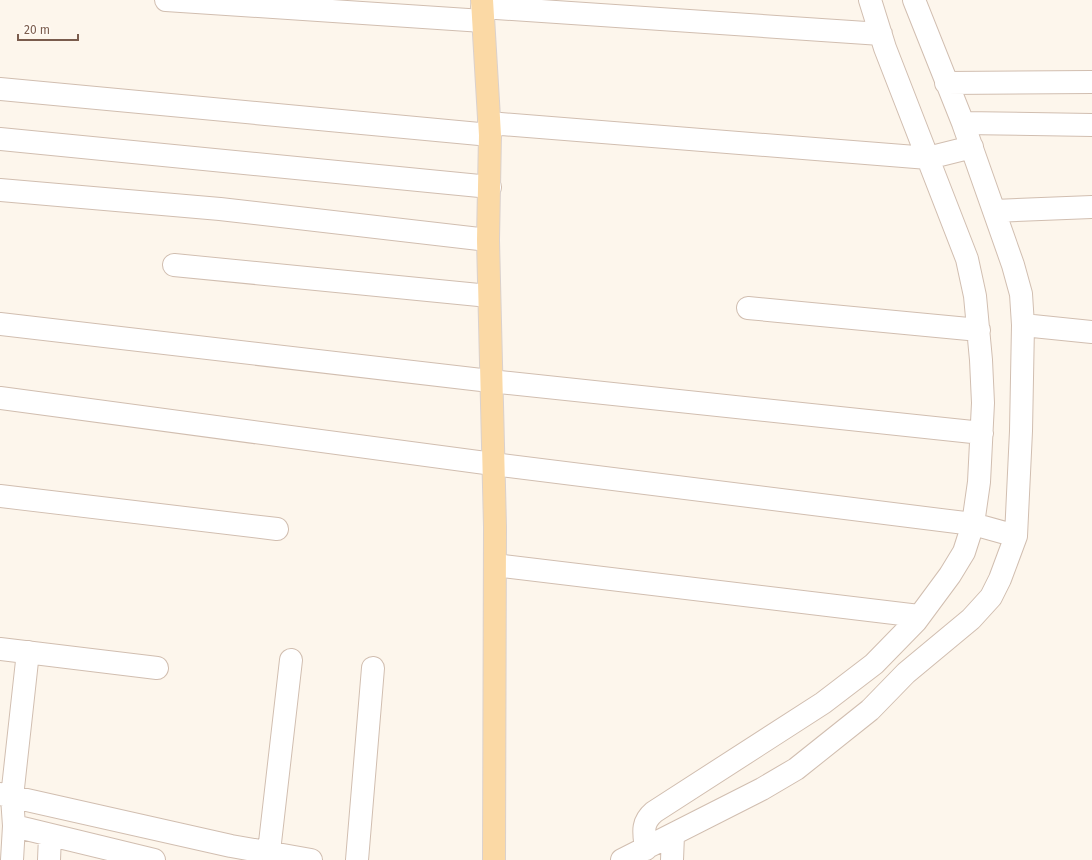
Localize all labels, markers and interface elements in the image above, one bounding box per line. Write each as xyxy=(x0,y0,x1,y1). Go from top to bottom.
scale bar xyxy=(18,16,78,42)
text: 20 m xyxy=(24,23,50,37)

